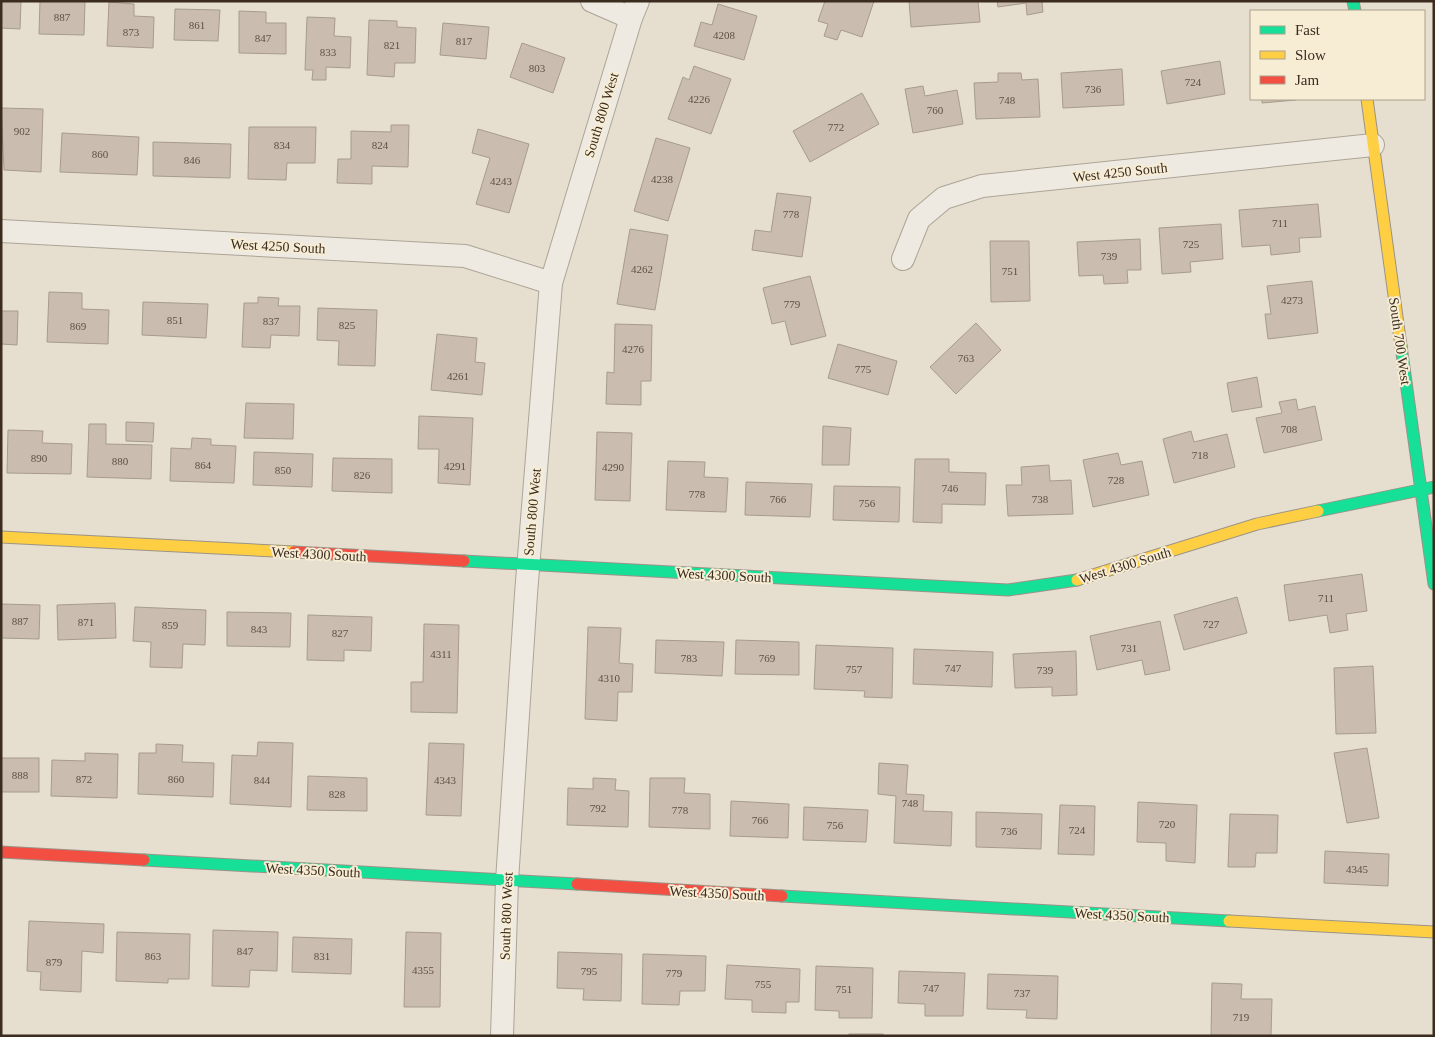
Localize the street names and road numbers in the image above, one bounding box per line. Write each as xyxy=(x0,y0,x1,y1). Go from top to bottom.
street label: South 800 West xyxy=(581,71,622,159)
street label: West 4250 South xyxy=(1072,160,1168,185)
street label: West 4250 South xyxy=(230,237,326,256)
street label: South 700 West xyxy=(1386,296,1413,386)
street label: South 800 West xyxy=(521,467,544,557)
street label: West 4300 South xyxy=(1077,544,1173,587)
street label: West 4300 South xyxy=(271,545,367,564)
street label: West 4300 South xyxy=(676,566,772,585)
street label: West 4350 South xyxy=(265,861,361,880)
street label: South 800 West xyxy=(497,872,516,960)
street label: West 4350 South xyxy=(669,884,765,903)
street label: West 4350 South xyxy=(1074,906,1170,925)

